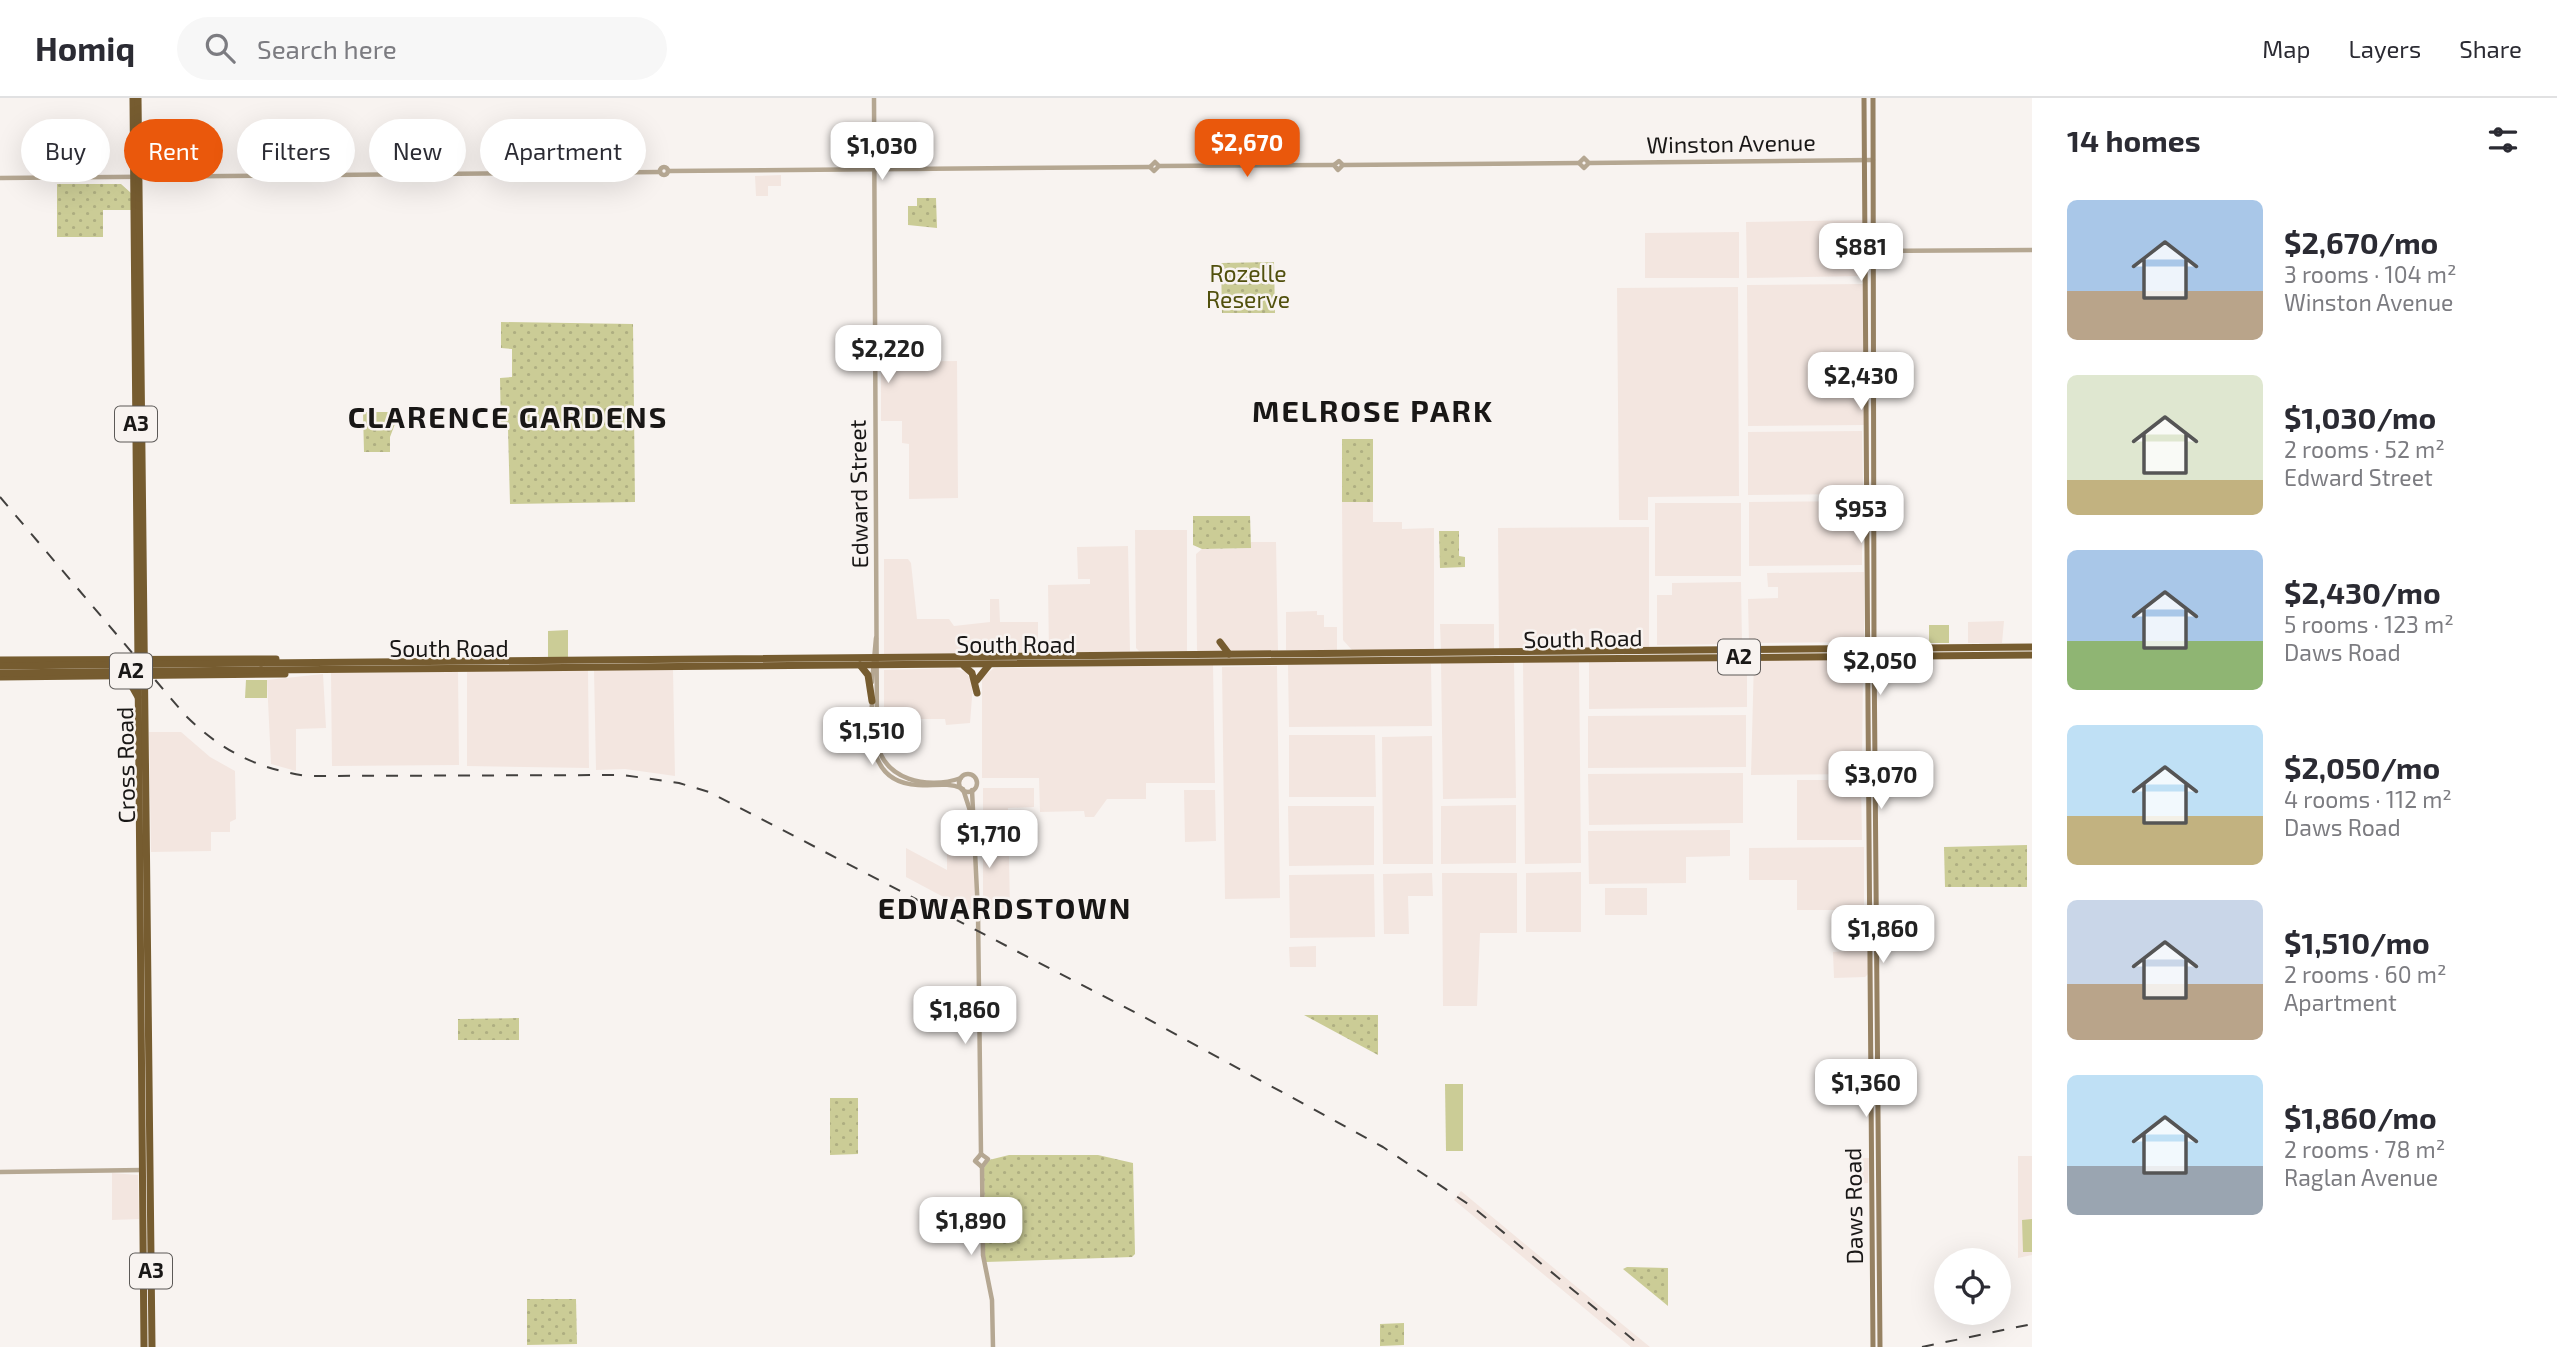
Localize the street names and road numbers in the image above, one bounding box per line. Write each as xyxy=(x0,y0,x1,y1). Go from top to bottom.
street label: Winston Avenue xyxy=(1646,128,1816,158)
road number: A3 xyxy=(115,406,157,442)
street label: Edward Street xyxy=(843,419,873,569)
street label: South Road xyxy=(1523,623,1643,653)
street label: South Road xyxy=(956,630,1076,658)
street label: South Road xyxy=(389,634,509,662)
road number: A2 xyxy=(1718,640,1760,674)
road number: A2 xyxy=(110,654,152,688)
street label: Cross Road xyxy=(110,706,140,824)
street label: Daws Road xyxy=(1838,1147,1868,1265)
road number: A3 xyxy=(130,1254,172,1288)

